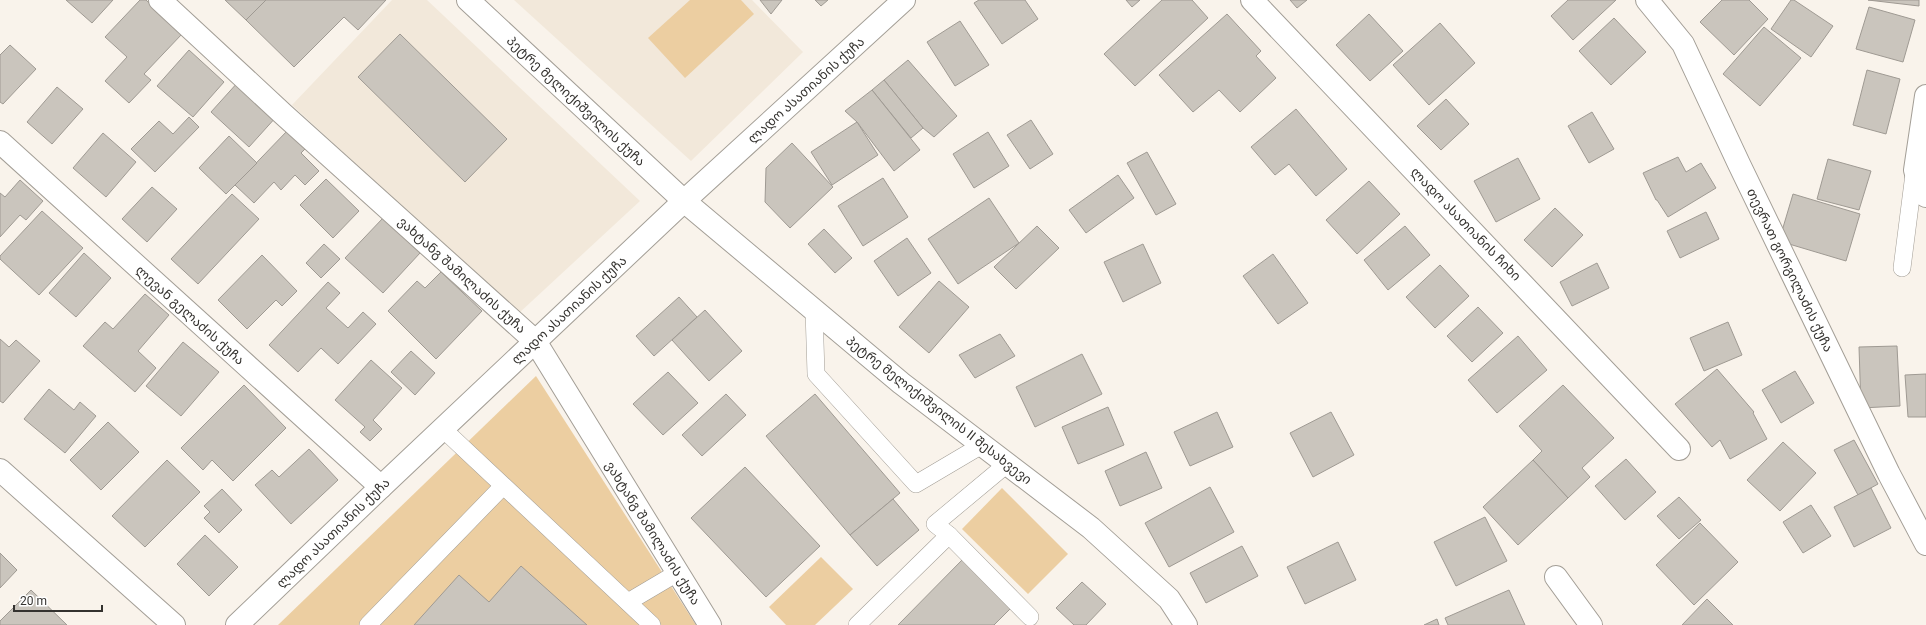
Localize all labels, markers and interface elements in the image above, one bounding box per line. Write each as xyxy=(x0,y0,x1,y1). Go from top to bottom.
street label: პეტრე მელიქიშვილის ქუჩა xyxy=(503,33,648,170)
street label: ლადო ასათიანის ქუჩა xyxy=(745,34,868,147)
street label: ლადო ასათიანის ჩიხი xyxy=(1407,164,1524,284)
street label: თევრათ გორგილაძის ქუჩა xyxy=(1743,186,1836,355)
street label: ვახტანგ შამილაძის ქუჩა xyxy=(394,214,529,337)
street label: ლადო ასათიანის ქუჩა xyxy=(509,253,630,368)
street label: ლევან გელაძის ქუჩა xyxy=(132,262,247,368)
street label: პეტრე მელიქიშვილის II შესახვევი xyxy=(843,333,1035,488)
street label: ვახტანგ შამილაძის ქუჩა xyxy=(602,458,703,608)
street label: ლადო ასათიანის ქუჩა xyxy=(273,475,393,592)
scale bar xyxy=(14,587,102,613)
text: 20 m xyxy=(20,594,47,608)

